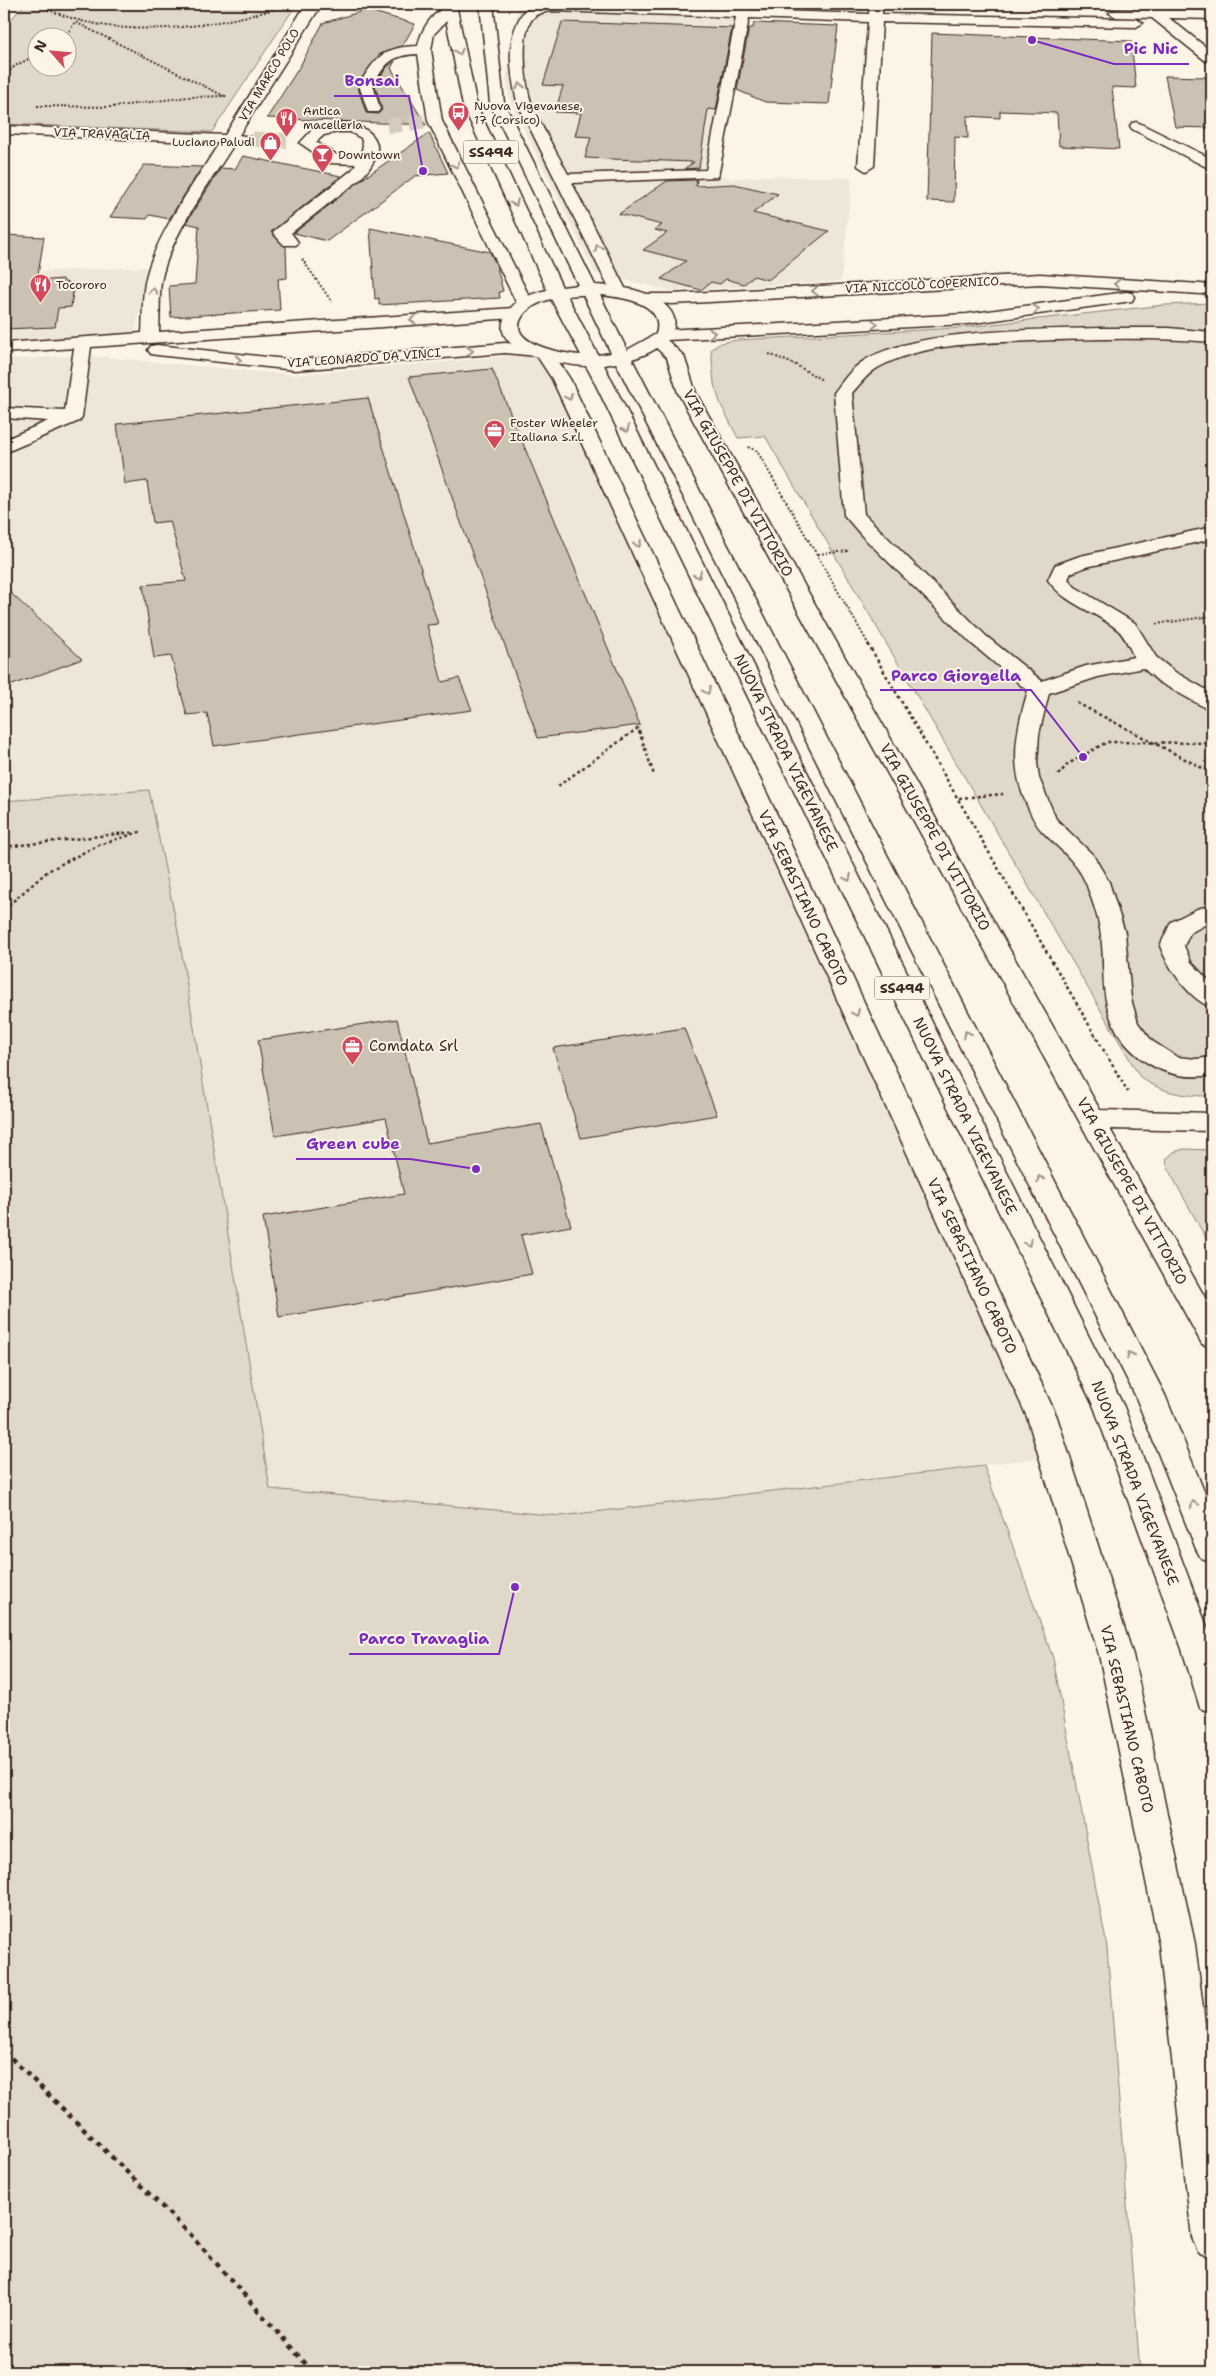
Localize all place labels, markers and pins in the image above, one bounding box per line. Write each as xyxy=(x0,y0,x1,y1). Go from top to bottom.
callout: Pic Nic xyxy=(1114,33,1189,64)
callout: Bonsai xyxy=(334,65,409,96)
place label: Nuova Vigevanese, 17 (Corsico) xyxy=(474,98,583,128)
bus stop icon: Nuova Vigevanese, 17 (Corsico) xyxy=(446,101,470,132)
place label: Antica macelleria xyxy=(303,103,363,133)
restaurant icon: Antica macelleria xyxy=(275,106,299,137)
shop icon: Luciano Paludi xyxy=(259,130,283,161)
place label: Luciano Paludi xyxy=(172,134,255,150)
bar icon: Downtown xyxy=(310,143,334,174)
place label: Downtown xyxy=(338,147,400,163)
restaurant icon: Tocororo xyxy=(28,273,52,304)
place label: Tocororo xyxy=(56,277,107,293)
place label: Foster Wheeler Italiana S.r.l. xyxy=(510,415,598,445)
office icon: Foster Wheeler Italiana S.r.l. xyxy=(482,418,506,449)
callout: Parco Giorgella xyxy=(880,659,1031,690)
office icon: Comdata Srl xyxy=(341,1034,365,1065)
place label: Comdata Srl xyxy=(369,1036,459,1056)
callout: Green cube xyxy=(296,1128,410,1159)
callout: Parco Travaglia xyxy=(349,1623,499,1654)

